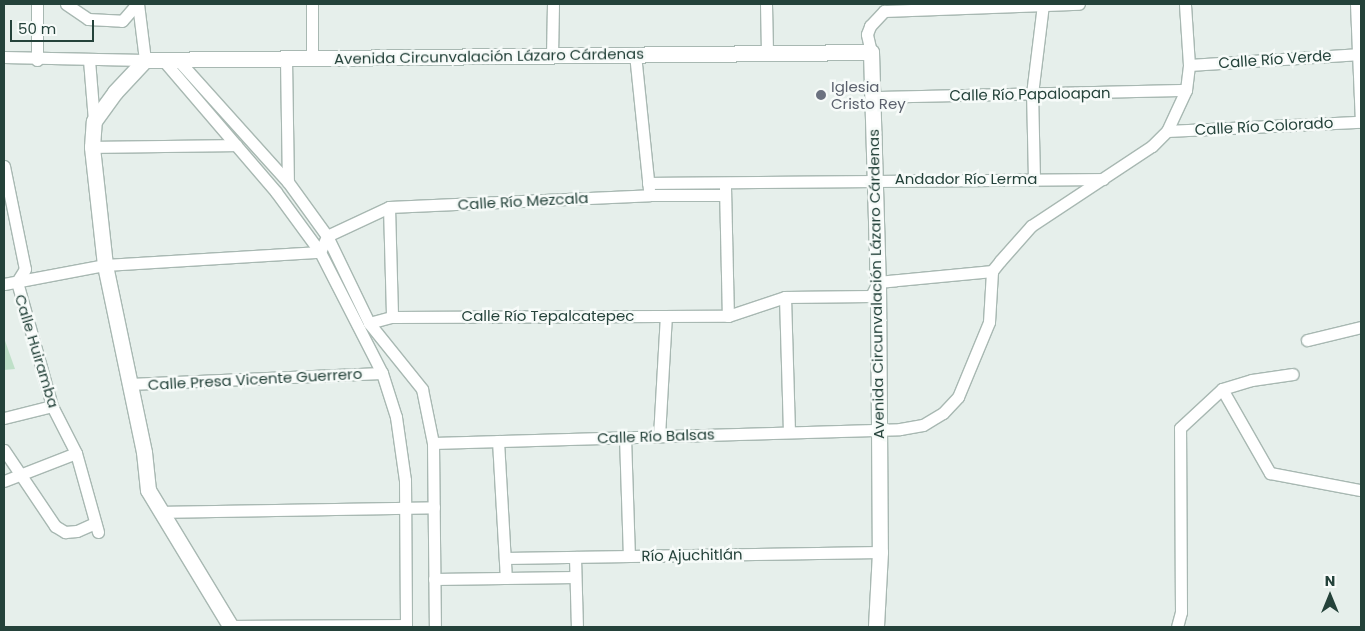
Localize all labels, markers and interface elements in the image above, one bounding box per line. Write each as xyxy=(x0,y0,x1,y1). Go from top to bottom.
scale bar xyxy=(12,10,96,42)
text: 50 m xyxy=(18,18,56,39)
street label: Avenida Circunvalación Lázaro Cárdenas xyxy=(334,44,644,68)
street label: Calle Río Verde xyxy=(1218,46,1332,72)
place label: Iglesia Cristo Rey xyxy=(831,77,906,112)
street label: Calle Río Papaloapan xyxy=(949,84,1111,104)
marker: Iglesia Cristo Rey xyxy=(815,89,827,101)
street label: Calle Río Colorado xyxy=(1194,113,1334,139)
street label: Avenida Circunvalación Lázaro Cárdenas xyxy=(864,129,888,439)
street label: Andador Río Lerma xyxy=(895,170,1037,188)
street label: Calle Río Mezcala xyxy=(457,189,589,213)
street label: Calle Huiramba xyxy=(11,292,63,410)
street label: Calle Río Tepalcatepec xyxy=(462,307,634,325)
street label: Calle Presa Vicente Guerrero xyxy=(147,364,363,394)
street label: Calle Río Balsas xyxy=(597,425,715,447)
street label: Río Ajuchitlán xyxy=(641,545,743,565)
north arrow xyxy=(1305,571,1355,621)
text: N xyxy=(1325,571,1335,591)

